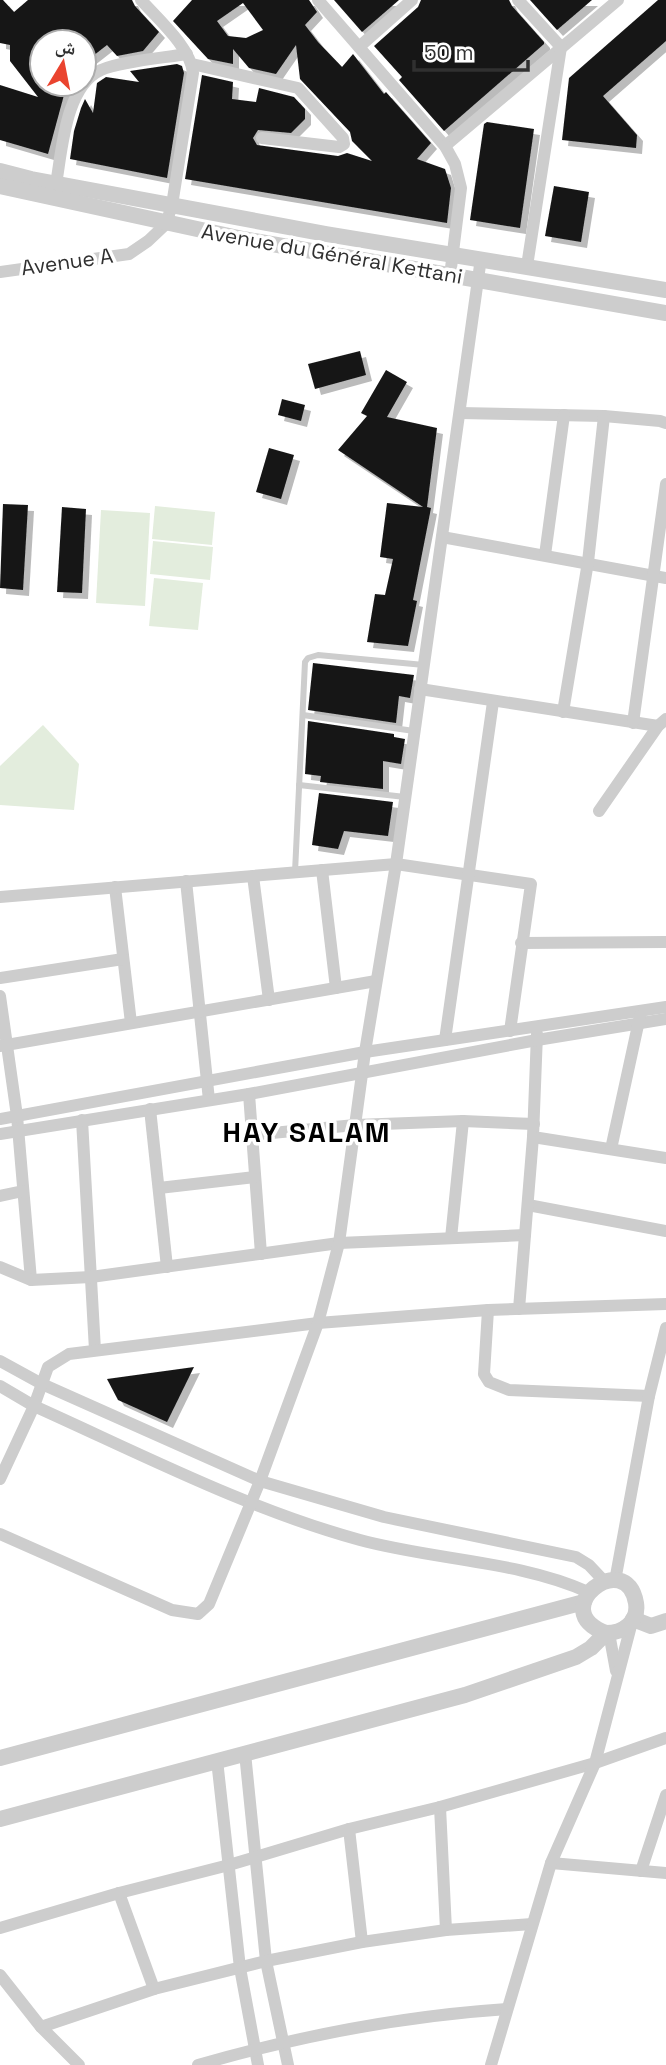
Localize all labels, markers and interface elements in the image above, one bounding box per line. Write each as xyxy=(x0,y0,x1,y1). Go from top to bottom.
north arrow xyxy=(28,28,98,98)
scale bar xyxy=(414,28,528,72)
text: ش xyxy=(54,33,78,61)
text: 50 m xyxy=(424,39,474,66)
street label: Avenue du Général Kettani xyxy=(200,217,465,290)
street label: Avenue A xyxy=(19,242,115,281)
district label: HAY SALAM xyxy=(223,1114,391,1150)

